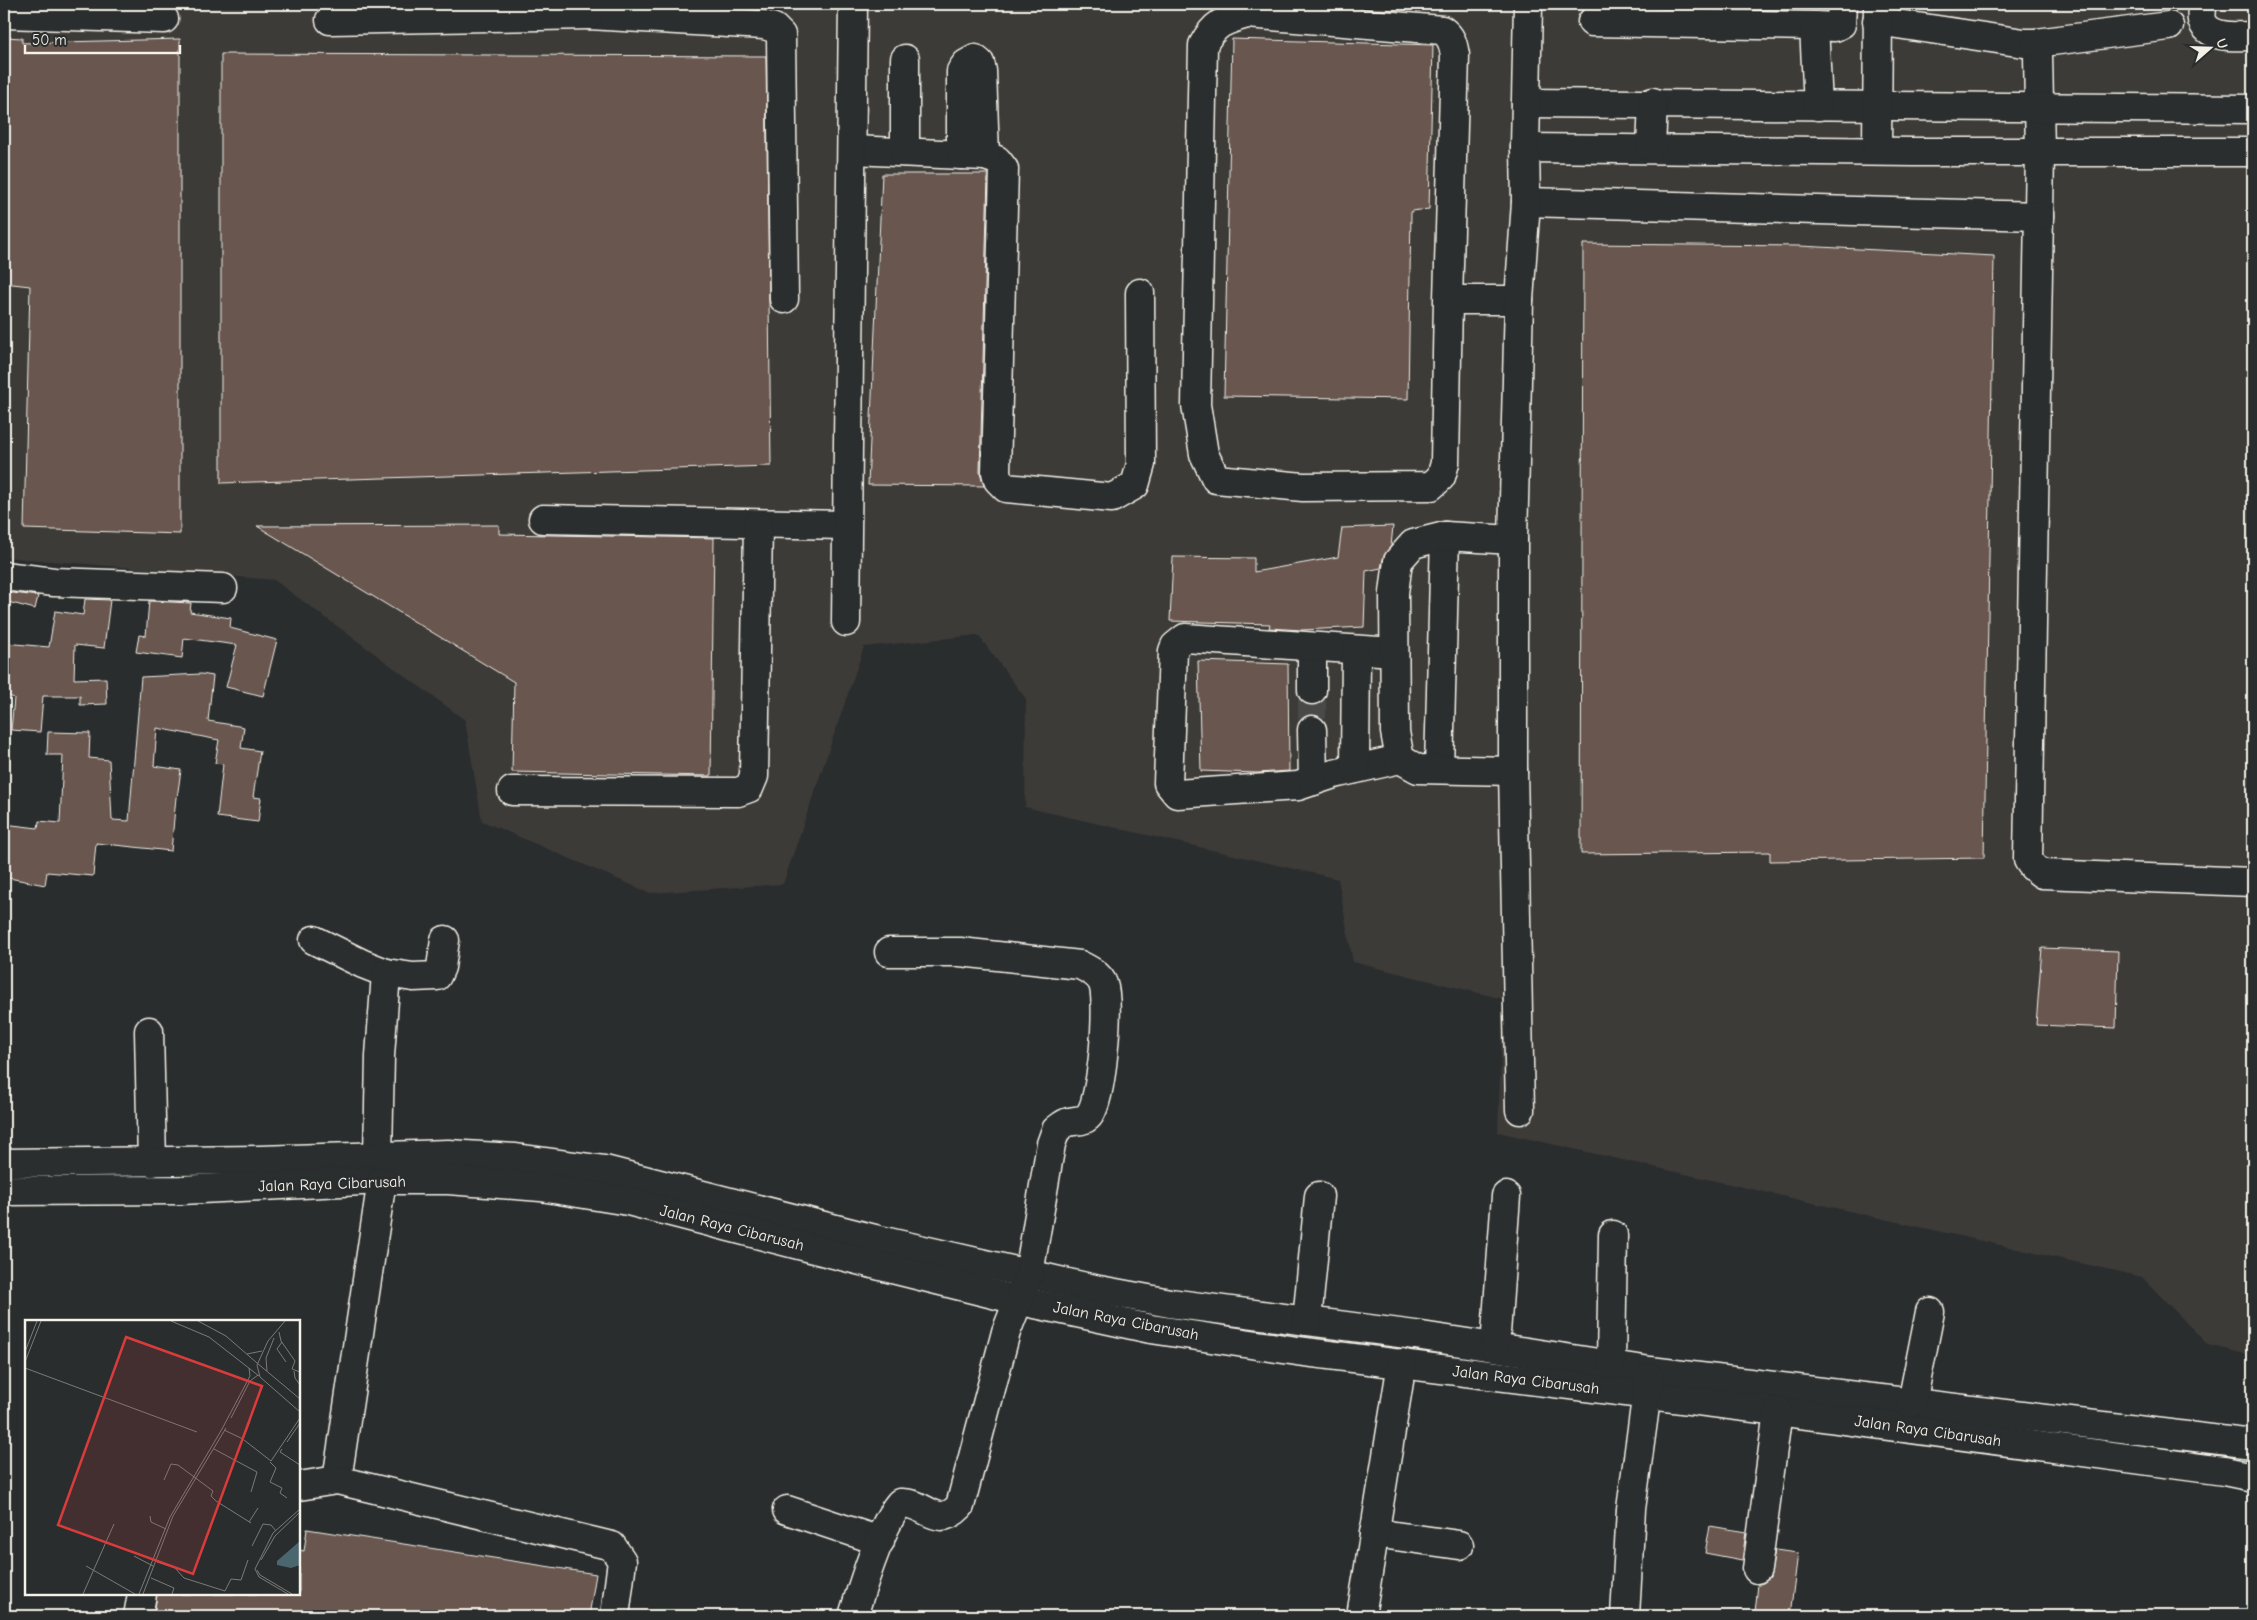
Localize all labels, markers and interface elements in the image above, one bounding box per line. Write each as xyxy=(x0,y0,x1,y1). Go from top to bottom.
scale bar xyxy=(25,22,180,54)
north arrow xyxy=(2184,22,2234,72)
text: 50 m xyxy=(32,31,67,49)
text: U xyxy=(2212,36,2231,51)
street label: Jalan Raya Cibarusah xyxy=(258,1172,406,1196)
street label: Jalan Raya Cibarusah xyxy=(658,1201,806,1255)
street label: Jalan Raya Cibarusah xyxy=(1052,1298,1200,1344)
inset map xyxy=(25,1320,300,1595)
street label: Jalan Raya Cibarusah xyxy=(1452,1362,1600,1398)
street label: Jalan Raya Cibarusah xyxy=(1854,1412,2002,1450)

